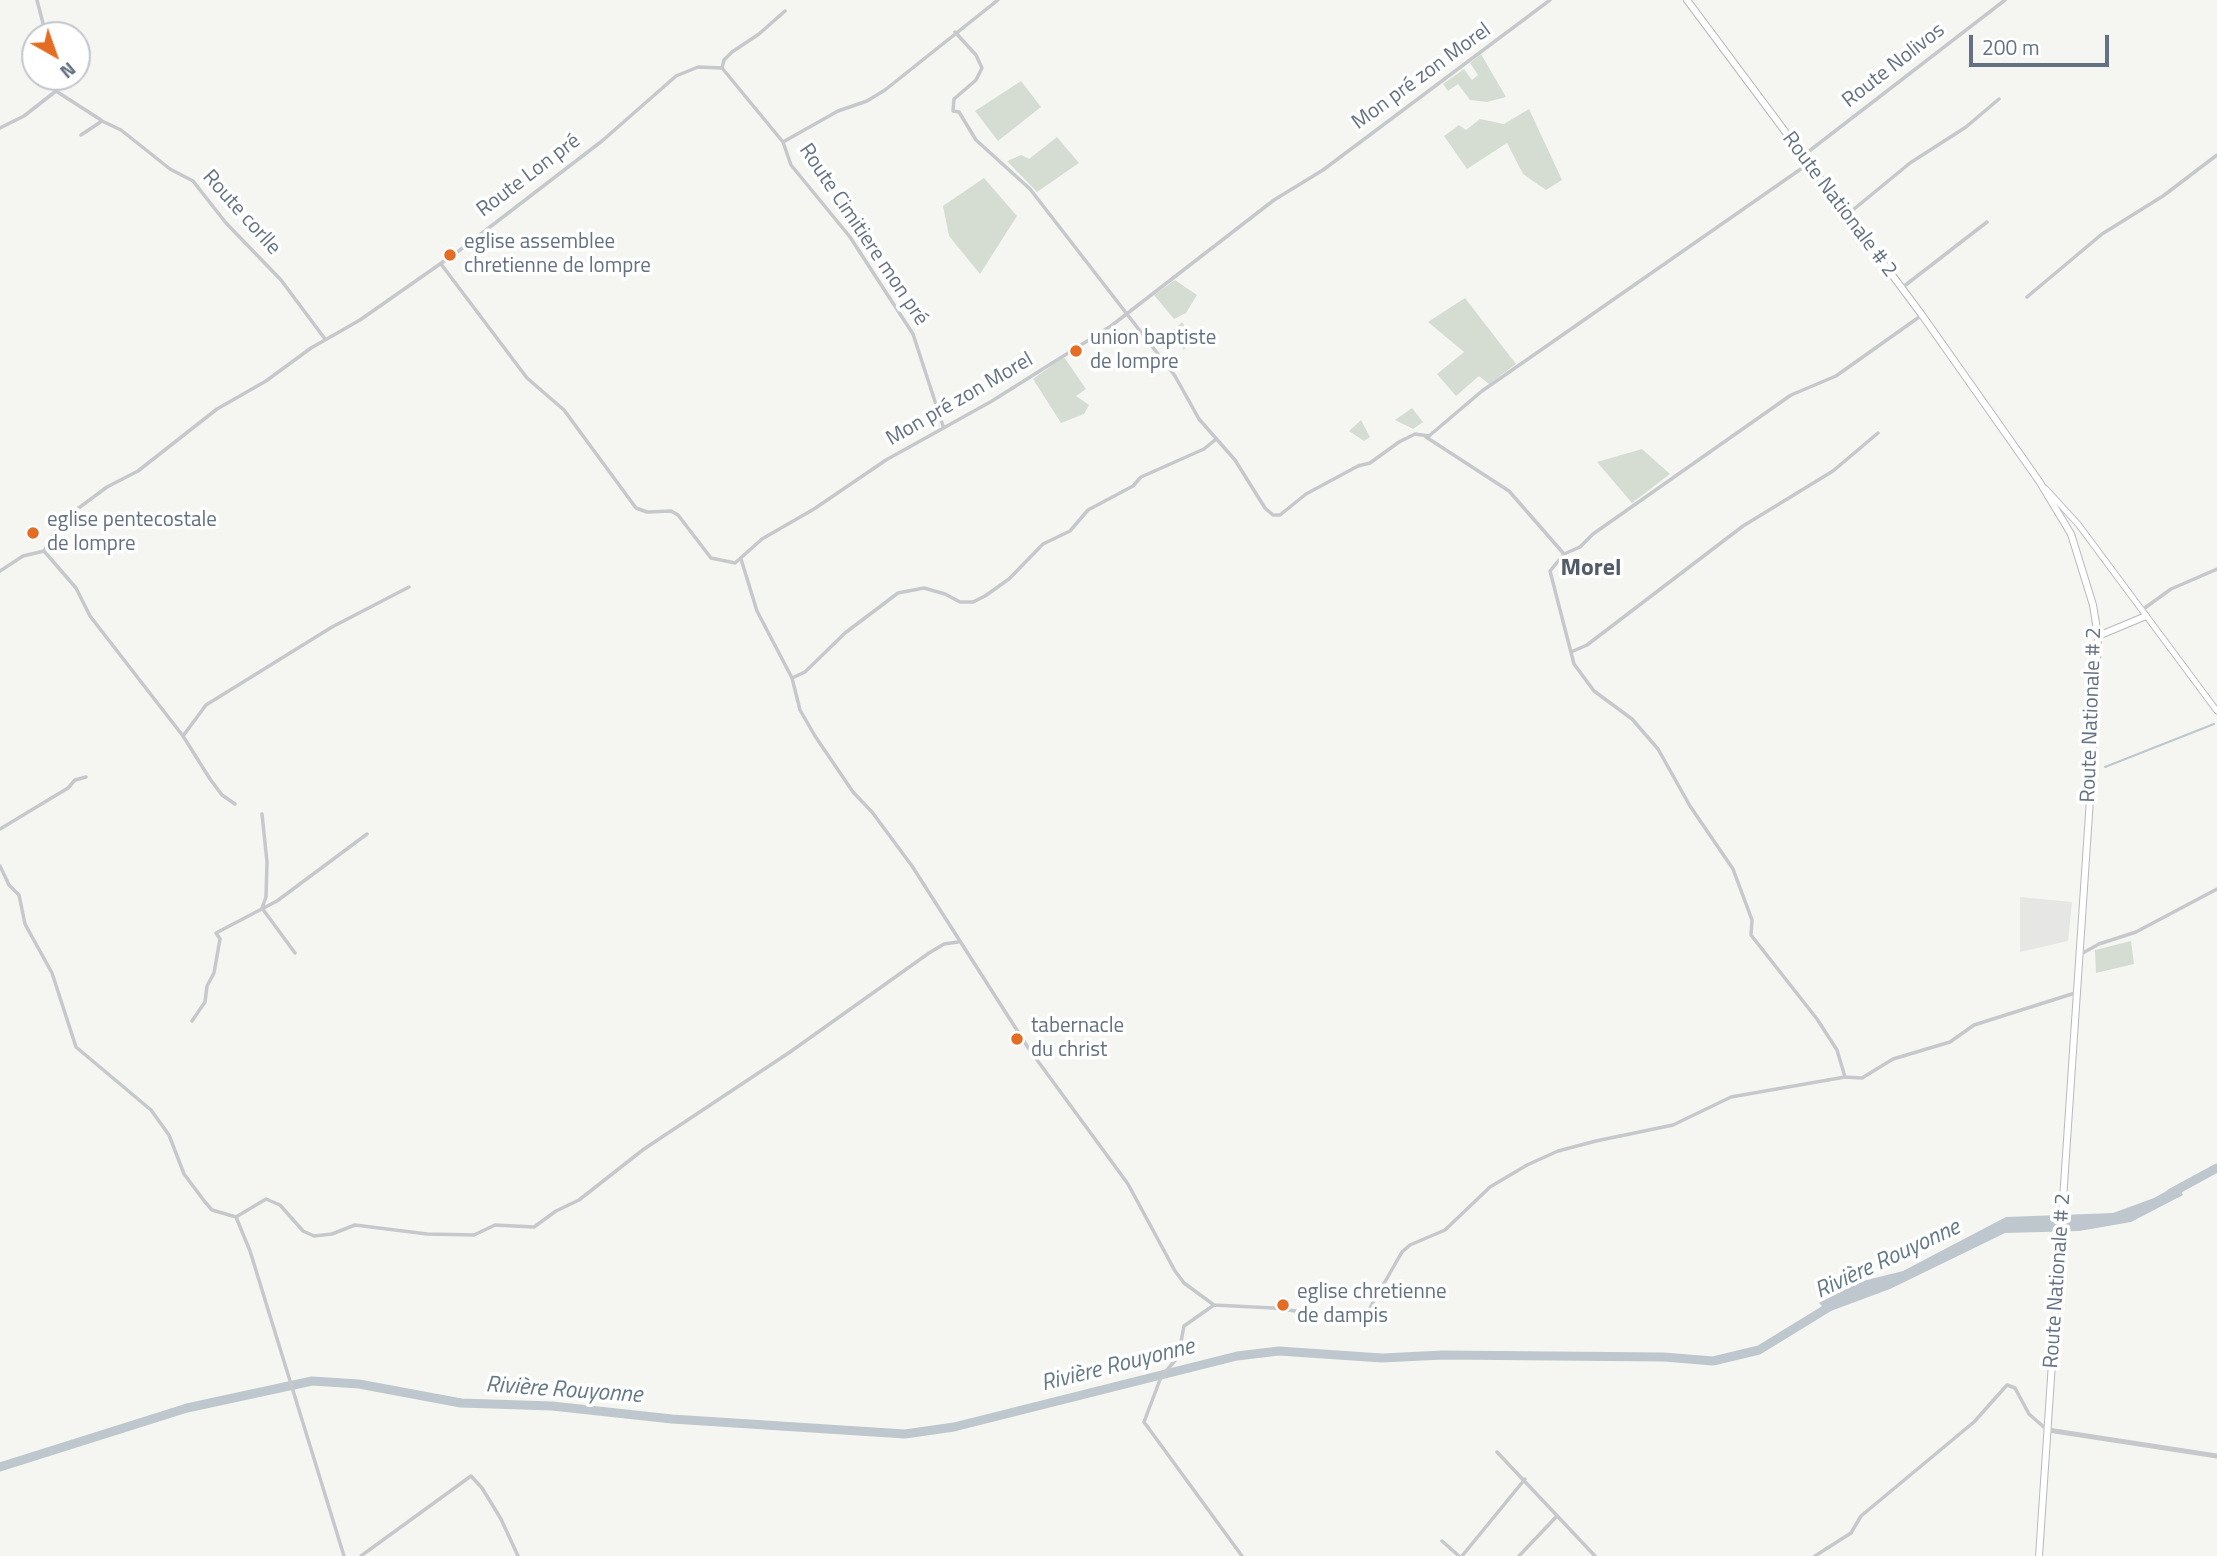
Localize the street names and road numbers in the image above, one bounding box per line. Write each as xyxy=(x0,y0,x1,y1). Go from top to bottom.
street label: Mon pré zon Morel xyxy=(1348,18,1496,136)
street label: Route Nolivos xyxy=(1838,18,1950,114)
street label: Route Nationale # 2 xyxy=(1776,127,1902,283)
street label: Route Lon pré xyxy=(472,129,586,223)
street label: Route Cimitiere mon pré xyxy=(793,139,933,331)
street label: Route corlle xyxy=(196,165,286,261)
street label: Mon pré zon Morel xyxy=(882,348,1038,452)
street label: Route Nationale # 2 xyxy=(2076,627,2108,803)
street label: Route Nationale # 2 xyxy=(2039,1193,2077,1369)

